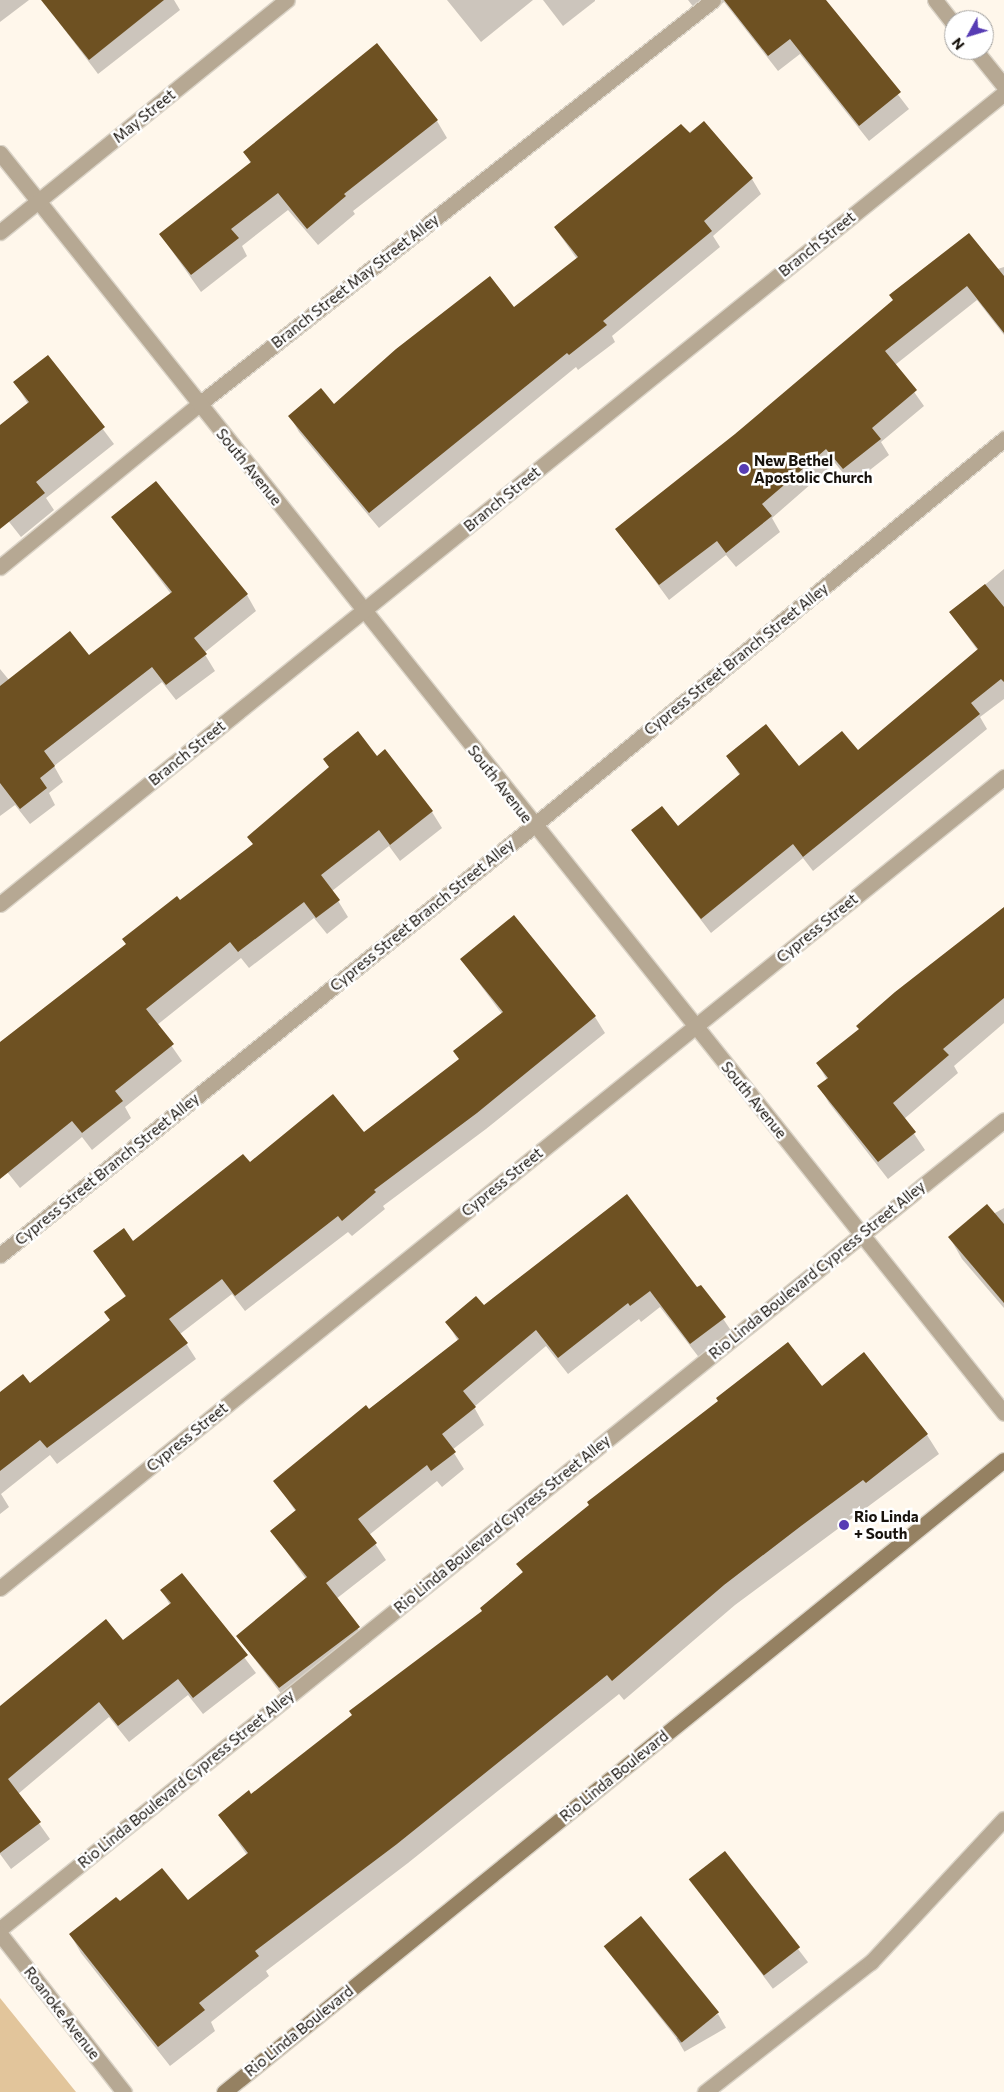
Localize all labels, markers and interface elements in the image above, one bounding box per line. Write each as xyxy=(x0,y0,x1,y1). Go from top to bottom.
north arrow xyxy=(944,10,994,60)
text: N xyxy=(948,35,968,54)
street label: May Street xyxy=(109,85,179,147)
street label: Branch Street xyxy=(775,208,859,280)
street label: Branch Street May Street Alley xyxy=(268,210,442,352)
street label: South Avenue xyxy=(213,425,285,509)
place label: New Bethel Apostolic Church xyxy=(754,451,872,486)
street label: Branch Street xyxy=(460,463,544,535)
marker: New Bethel Apostolic Church xyxy=(738,463,750,475)
street label: Cypress Street Branch Street Alley xyxy=(640,579,832,739)
street label: Branch Street xyxy=(145,717,229,789)
street label: South Avenue xyxy=(464,742,536,826)
street label: Cypress Street Branch Street Alley xyxy=(326,835,518,995)
street label: Cypress Street xyxy=(773,890,861,966)
street label: South Avenue xyxy=(718,1058,790,1142)
street label: Cypress Street Branch Street Alley xyxy=(11,1089,203,1249)
street label: Cypress Street xyxy=(458,1144,546,1220)
street label: Rio Linda Boulevard Cypress Street Alley xyxy=(705,1177,929,1363)
street label: Cypress Street xyxy=(143,1399,231,1475)
street label: Rio Linda Boulevard Cypress Street Alley xyxy=(390,1431,614,1617)
place label: Rio Linda + South xyxy=(854,1507,919,1542)
marker: Rio Linda + South xyxy=(838,1519,850,1531)
street label: Rio Linda Boulevard Cypress Street Alley xyxy=(74,1686,298,1872)
street label: Rio Linda Boulevard xyxy=(556,1727,672,1825)
street label: Roanoke Avenue xyxy=(20,1963,104,2063)
street label: Rio Linda Boulevard xyxy=(241,1982,357,2080)

